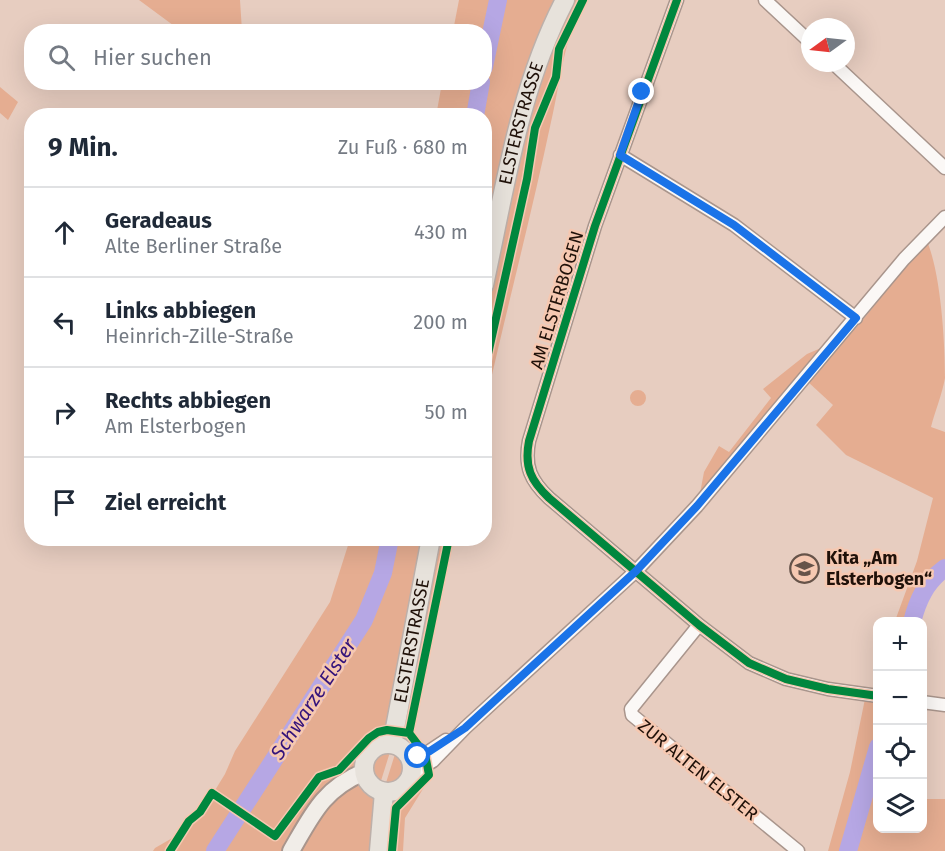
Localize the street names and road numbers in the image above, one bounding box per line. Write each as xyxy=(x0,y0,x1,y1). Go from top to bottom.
street label: ELSTERSTRASSE xyxy=(494,59,548,187)
street label: AM ELSTERBOGEN xyxy=(526,228,588,372)
street label: ELSTERSTRASSE xyxy=(389,577,434,705)
street label: ZUR ALTEN ELSTER xyxy=(634,715,763,825)

